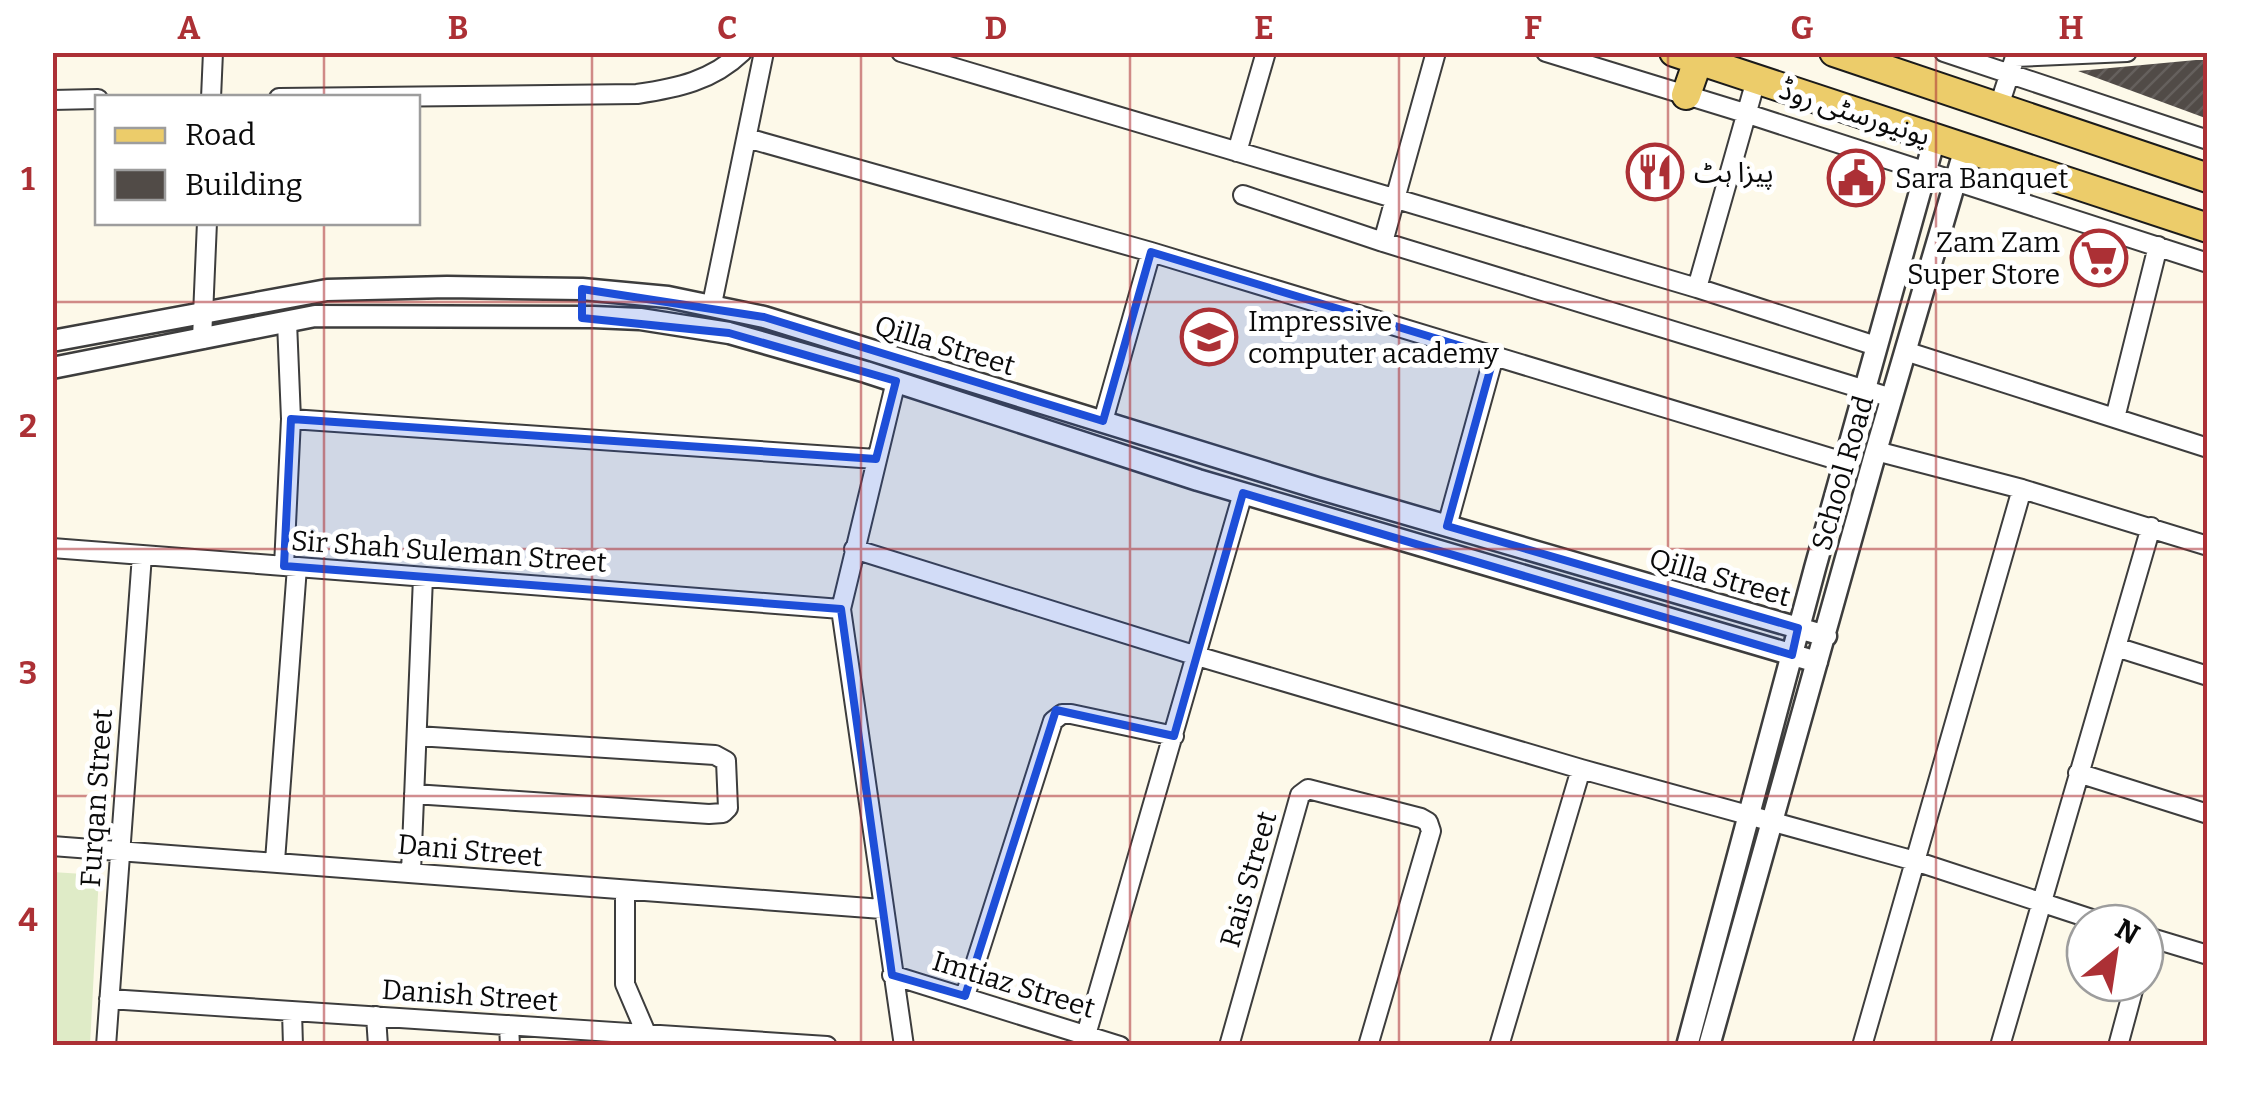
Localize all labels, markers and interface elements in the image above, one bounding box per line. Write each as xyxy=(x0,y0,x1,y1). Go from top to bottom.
text: A xyxy=(178,9,201,47)
text: B xyxy=(448,9,468,47)
text: C xyxy=(717,9,737,47)
text: D xyxy=(985,9,1007,47)
text: E xyxy=(1254,9,1274,47)
text: F xyxy=(1524,9,1542,47)
text: G xyxy=(1791,9,1814,47)
text: H xyxy=(2058,9,2084,47)
street label: یونیورسٹی روڈ xyxy=(1775,73,1935,152)
legend xyxy=(95,95,420,225)
text: Road xyxy=(185,117,256,153)
restaurant icon: پیزا ہٹ xyxy=(1625,142,1685,202)
public building icon: Sara Banquet xyxy=(1826,148,1886,208)
place label: پیزا ہٹ xyxy=(1694,156,1774,190)
text: 1 xyxy=(21,160,35,198)
place label: Sara Banquet xyxy=(1895,162,2068,195)
text: Building xyxy=(185,167,303,203)
place label: Zam Zam Super Store xyxy=(1907,226,2060,291)
supermarket icon: Zam Zam Super Store xyxy=(2069,228,2129,288)
place label: Impressive computer academy xyxy=(1248,305,1499,370)
school or university icon: Impressive computer academy xyxy=(1179,307,1239,367)
street label: Qilla Street xyxy=(871,308,1019,382)
street label: School Road xyxy=(1805,392,1880,554)
text: 2 xyxy=(19,407,37,445)
street label: Sir Shah Suleman Street xyxy=(290,524,608,579)
street label: Qilla Street xyxy=(1646,542,1794,613)
text: 3 xyxy=(19,654,37,692)
street label: Furqan Street xyxy=(74,708,119,888)
street label: Rais Street xyxy=(1213,807,1284,951)
street label: Dani Street xyxy=(396,828,544,873)
text: 4 xyxy=(18,901,38,939)
north arrow xyxy=(2065,903,2165,1003)
text: N xyxy=(2110,912,2145,951)
street label: Imtiaz Street xyxy=(929,944,1099,1025)
street label: Danish Street xyxy=(381,973,559,1018)

